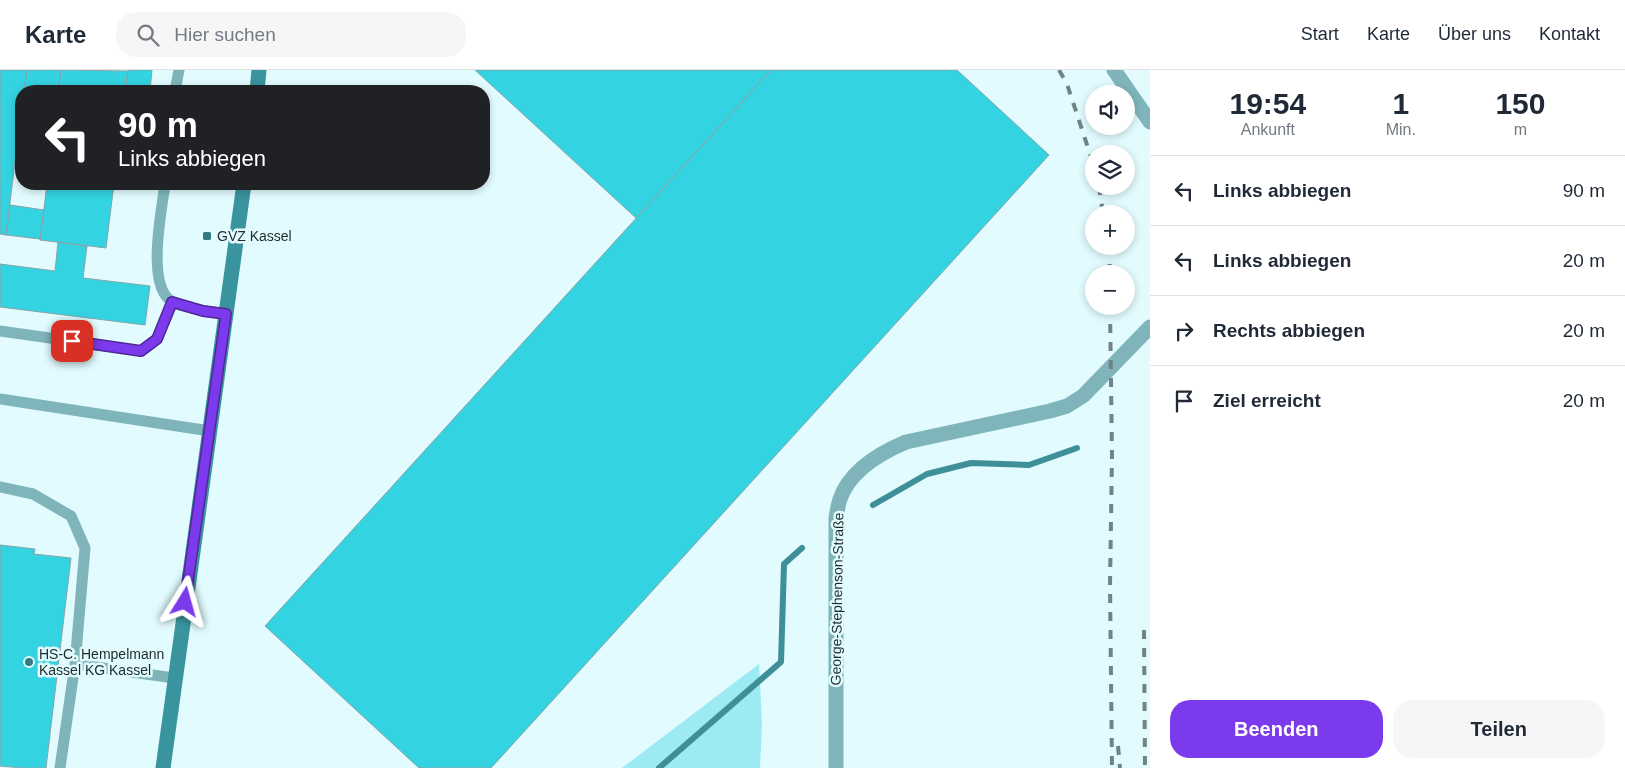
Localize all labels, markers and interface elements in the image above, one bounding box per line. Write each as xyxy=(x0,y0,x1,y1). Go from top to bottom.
search box xyxy=(116,12,466,57)
text: Karte xyxy=(25,21,86,48)
icon: search xyxy=(134,21,162,49)
text: Hier suchen xyxy=(174,24,276,45)
text: Start xyxy=(1301,24,1339,44)
text: Karte xyxy=(1367,24,1410,44)
text: Über uns xyxy=(1438,24,1511,44)
text: Kontakt xyxy=(1539,24,1600,44)
map controls xyxy=(1085,85,1135,315)
button: sound xyxy=(1085,85,1135,135)
text: 19:54 xyxy=(1229,87,1306,120)
text: 1 xyxy=(1392,87,1409,120)
text: 150 xyxy=(1495,87,1545,120)
icon: left xyxy=(35,105,100,170)
text: 90 m xyxy=(118,105,198,144)
text: Ankunft xyxy=(1241,121,1295,138)
text: Min. xyxy=(1386,121,1416,138)
text: m xyxy=(1514,121,1527,138)
button: layers xyxy=(1085,145,1135,195)
text: Links abbiegen xyxy=(118,146,266,171)
icon: left xyxy=(1170,177,1198,205)
text: Links abbiegen xyxy=(1213,180,1351,201)
text: 90 m xyxy=(1563,180,1605,201)
button: + xyxy=(1085,205,1135,255)
place label: GVZ Kassel xyxy=(217,228,292,244)
marker: GVZ Kassel xyxy=(201,230,213,242)
icon: left xyxy=(1170,247,1198,275)
text: Links abbiegen xyxy=(1213,250,1351,271)
text: 20 m xyxy=(1563,250,1605,271)
button: − xyxy=(1085,265,1135,315)
icon: right xyxy=(1170,317,1198,345)
pin xyxy=(51,320,93,362)
text: Rechts abbiegen xyxy=(1213,320,1365,341)
text: 20 m xyxy=(1563,320,1605,341)
icon: arrive xyxy=(58,327,86,355)
icon: arrive xyxy=(1170,387,1198,415)
text: Ziel erreicht xyxy=(1213,390,1321,411)
text: 20 m xyxy=(1563,390,1605,411)
street label: George-Stephenson-Straße xyxy=(827,512,847,686)
position arrow xyxy=(158,575,210,627)
place label: HS-C. Hempelmann Kassel KG Kassel xyxy=(39,646,164,678)
marker: HS-C. Hempelmann Kassel KG Kassel xyxy=(23,656,35,668)
button: Beenden xyxy=(1170,700,1383,758)
button: Teilen xyxy=(1393,700,1605,758)

